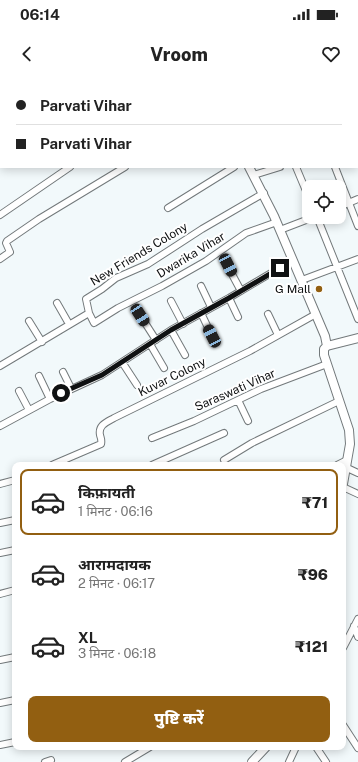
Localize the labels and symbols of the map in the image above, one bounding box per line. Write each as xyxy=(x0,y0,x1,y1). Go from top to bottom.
street label: New Friends Colony xyxy=(88,219,191,289)
street label: Dwarika Vihar xyxy=(154,229,228,281)
car xyxy=(217,252,239,278)
route end xyxy=(271,259,289,277)
place label: G Mall xyxy=(275,282,311,296)
marker: G Mall xyxy=(314,284,324,294)
car xyxy=(128,302,152,328)
car xyxy=(201,323,223,349)
street label: Kuvar Colony xyxy=(136,354,208,399)
street label: Saraswati Vihar xyxy=(192,366,278,414)
route start xyxy=(52,384,70,402)

